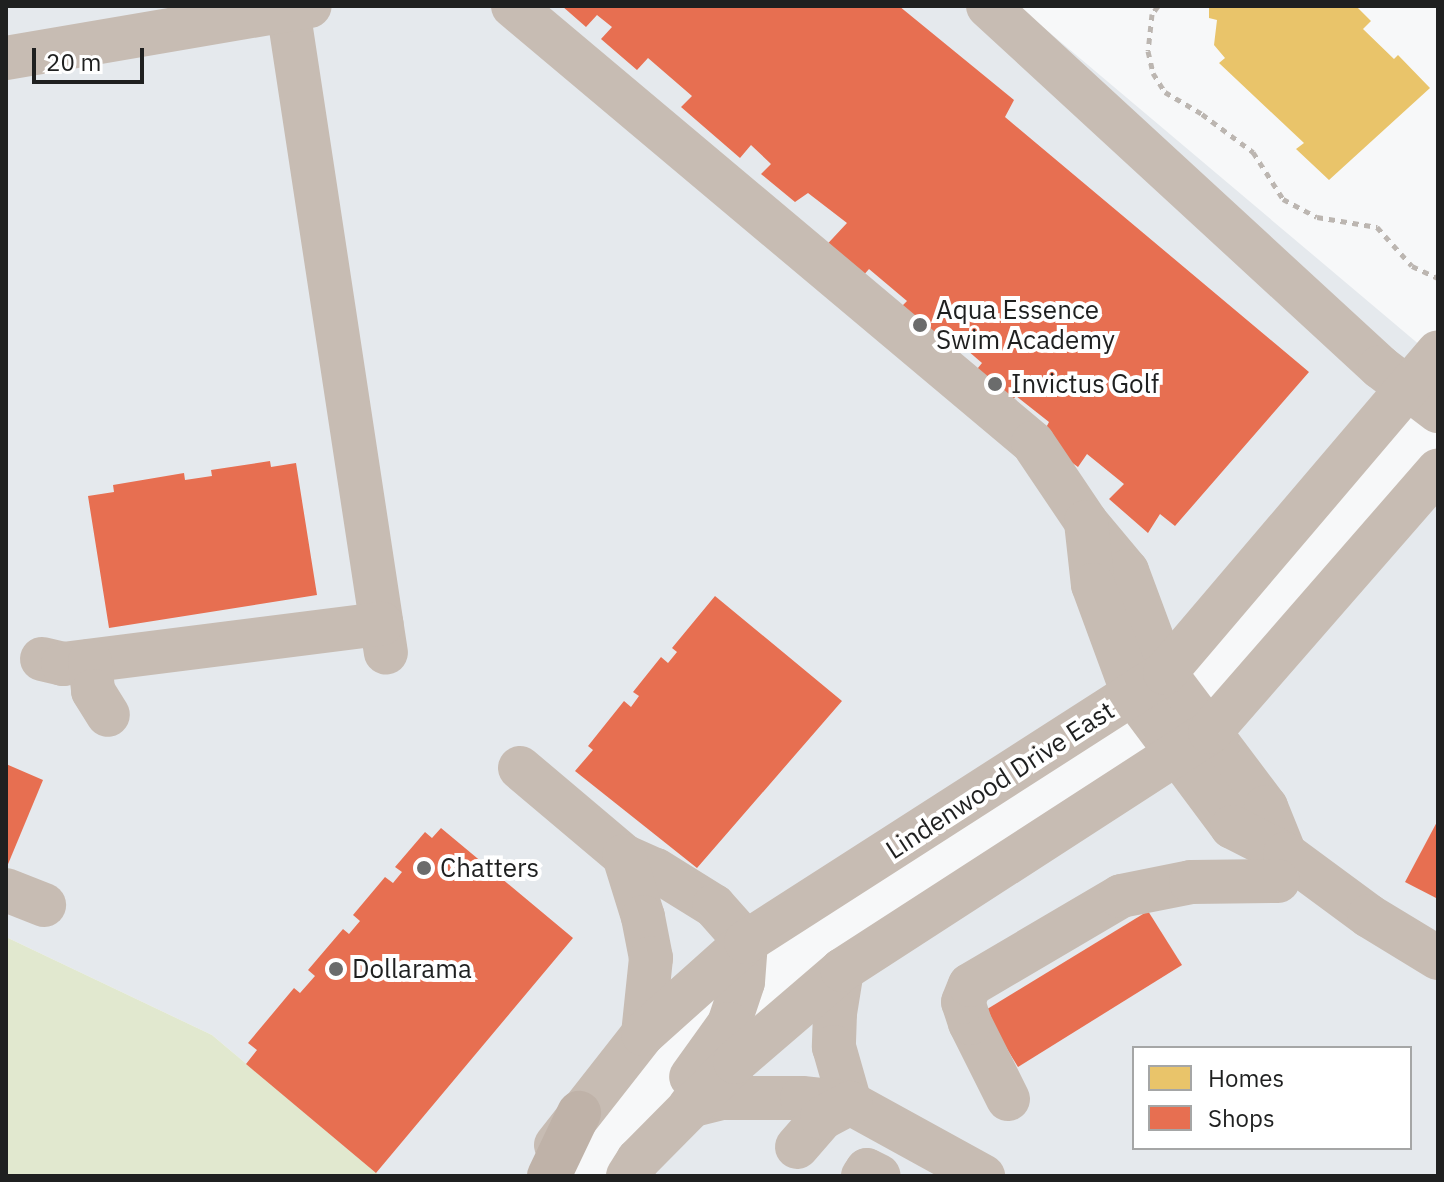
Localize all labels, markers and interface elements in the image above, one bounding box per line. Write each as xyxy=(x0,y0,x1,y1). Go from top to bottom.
scale bar xyxy=(36,32,148,82)
text: 20 m xyxy=(46,46,101,78)
place label: Aqua Essence Swim Academy xyxy=(936,294,1115,356)
marker: Aqua Essence Swim Academy xyxy=(911,316,929,334)
place label: Invictus Golf xyxy=(1011,368,1159,400)
marker: Invictus Golf xyxy=(986,375,1004,393)
street label: Lindenwood Drive East xyxy=(880,695,1120,865)
place label: Chatters xyxy=(440,852,539,884)
marker: Chatters xyxy=(415,859,433,877)
place label: Dollarama xyxy=(352,953,472,985)
marker: Dollarama xyxy=(327,960,345,978)
legend xyxy=(1132,1046,1412,1150)
text: Homes xyxy=(1208,1062,1284,1094)
text: Shops xyxy=(1208,1102,1275,1134)

